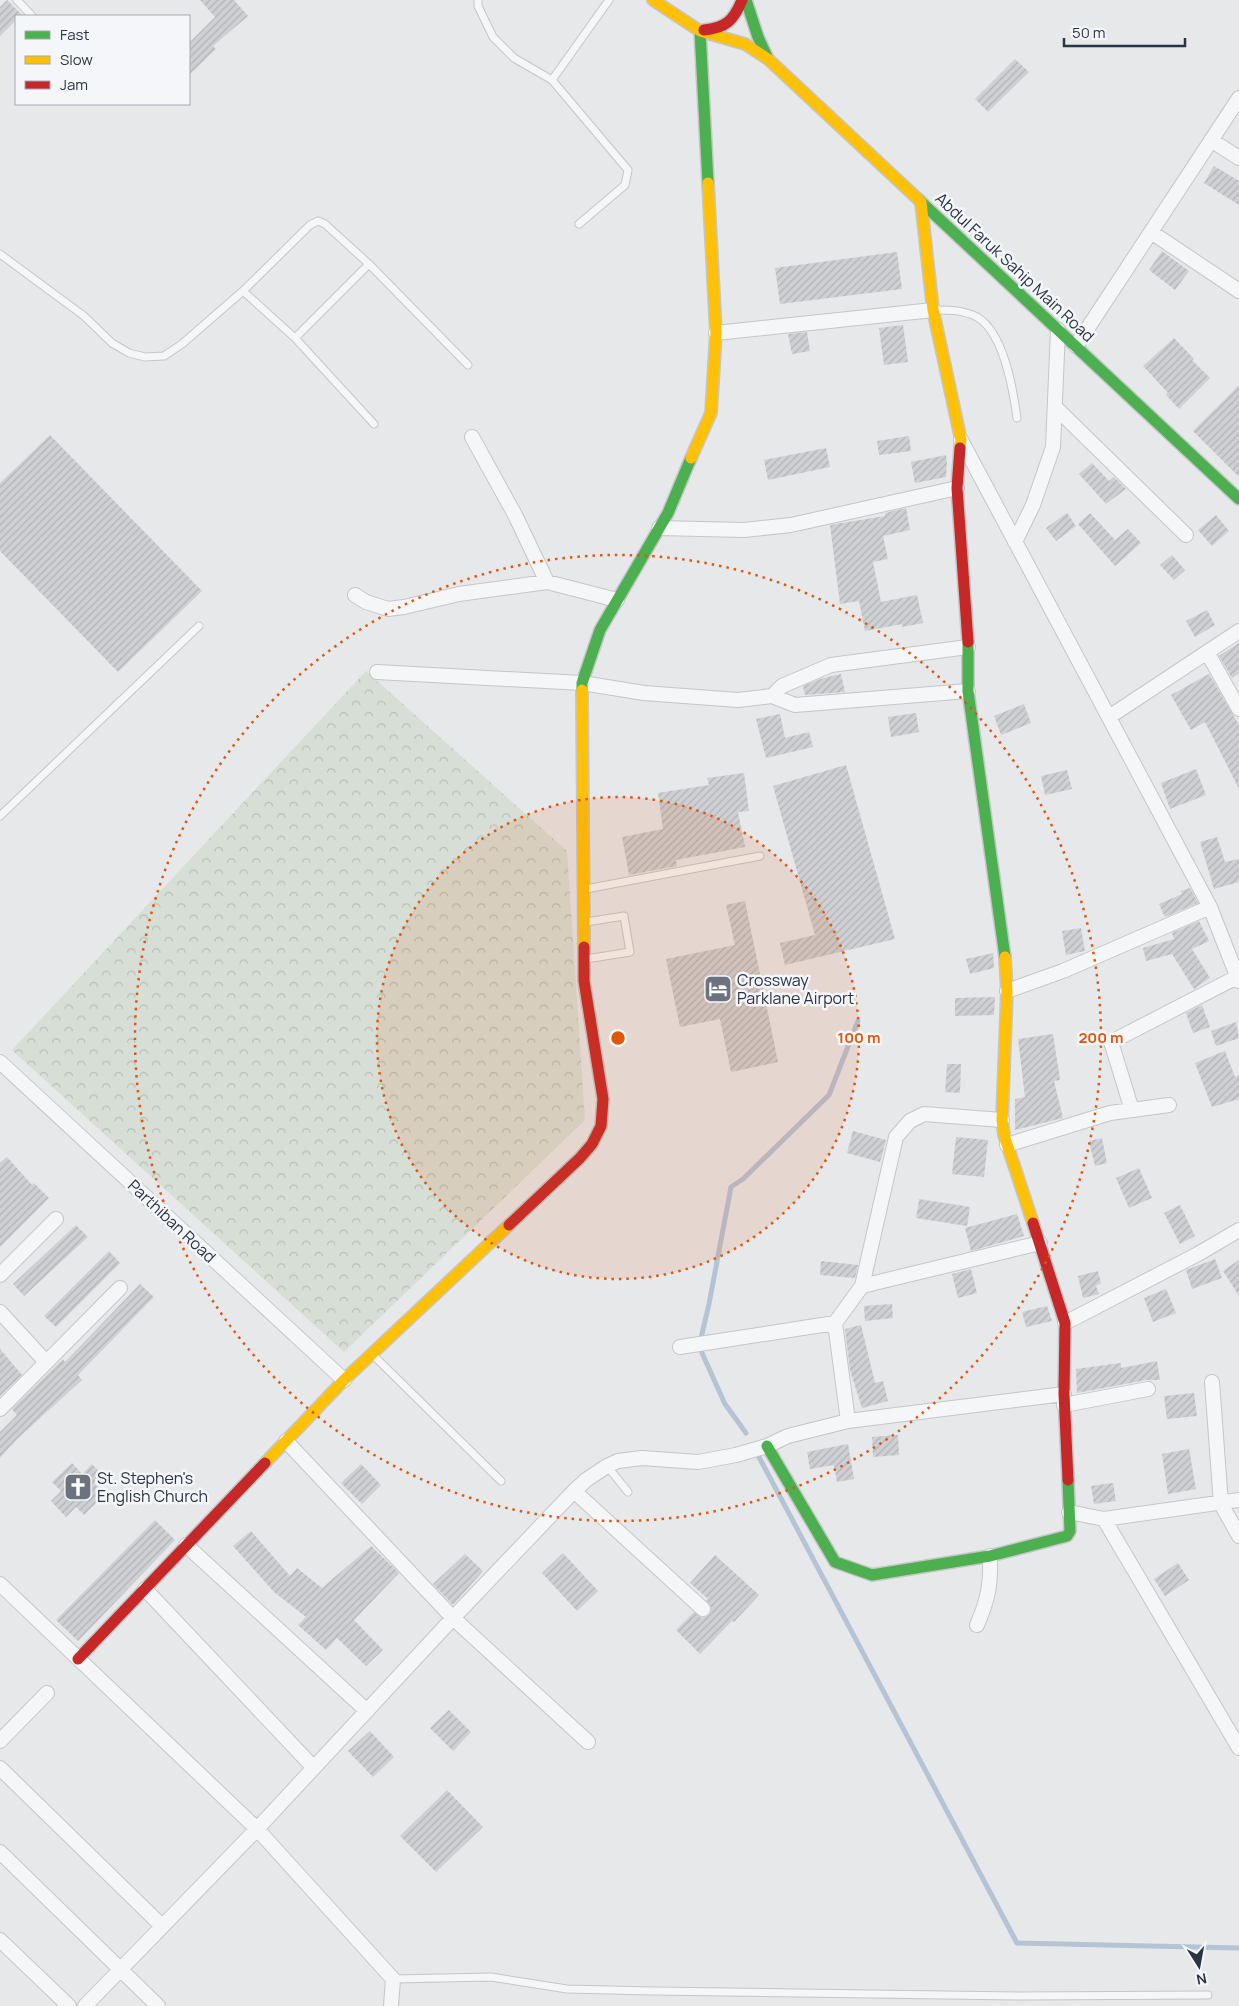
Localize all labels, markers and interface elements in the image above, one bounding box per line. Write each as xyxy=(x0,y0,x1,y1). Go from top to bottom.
legend xyxy=(15,15,190,105)
scale bar xyxy=(1064,15,1185,47)
text: 50 m xyxy=(1072,22,1106,43)
text: Fast xyxy=(60,24,89,45)
text: Slow xyxy=(60,49,93,70)
text: Jam xyxy=(60,74,88,95)
street label: Abdul Faruk Sahip Main Road xyxy=(931,187,1099,347)
place label: Crossway Parklane Airport xyxy=(737,969,854,1009)
hotel icon: Crossway Parklane Airport xyxy=(703,974,733,1004)
text: 100 m xyxy=(838,1027,880,1048)
text: 200 m xyxy=(1078,1027,1124,1048)
centre of rings xyxy=(609,1029,627,1047)
street label: Parthiban Road xyxy=(123,1175,221,1267)
place label: St. Stephen's English Church xyxy=(97,1467,208,1507)
church icon: St. Stephen's English Church xyxy=(63,1472,93,1502)
north arrow xyxy=(1174,1941,1224,1991)
text: N xyxy=(1195,1969,1208,1990)

